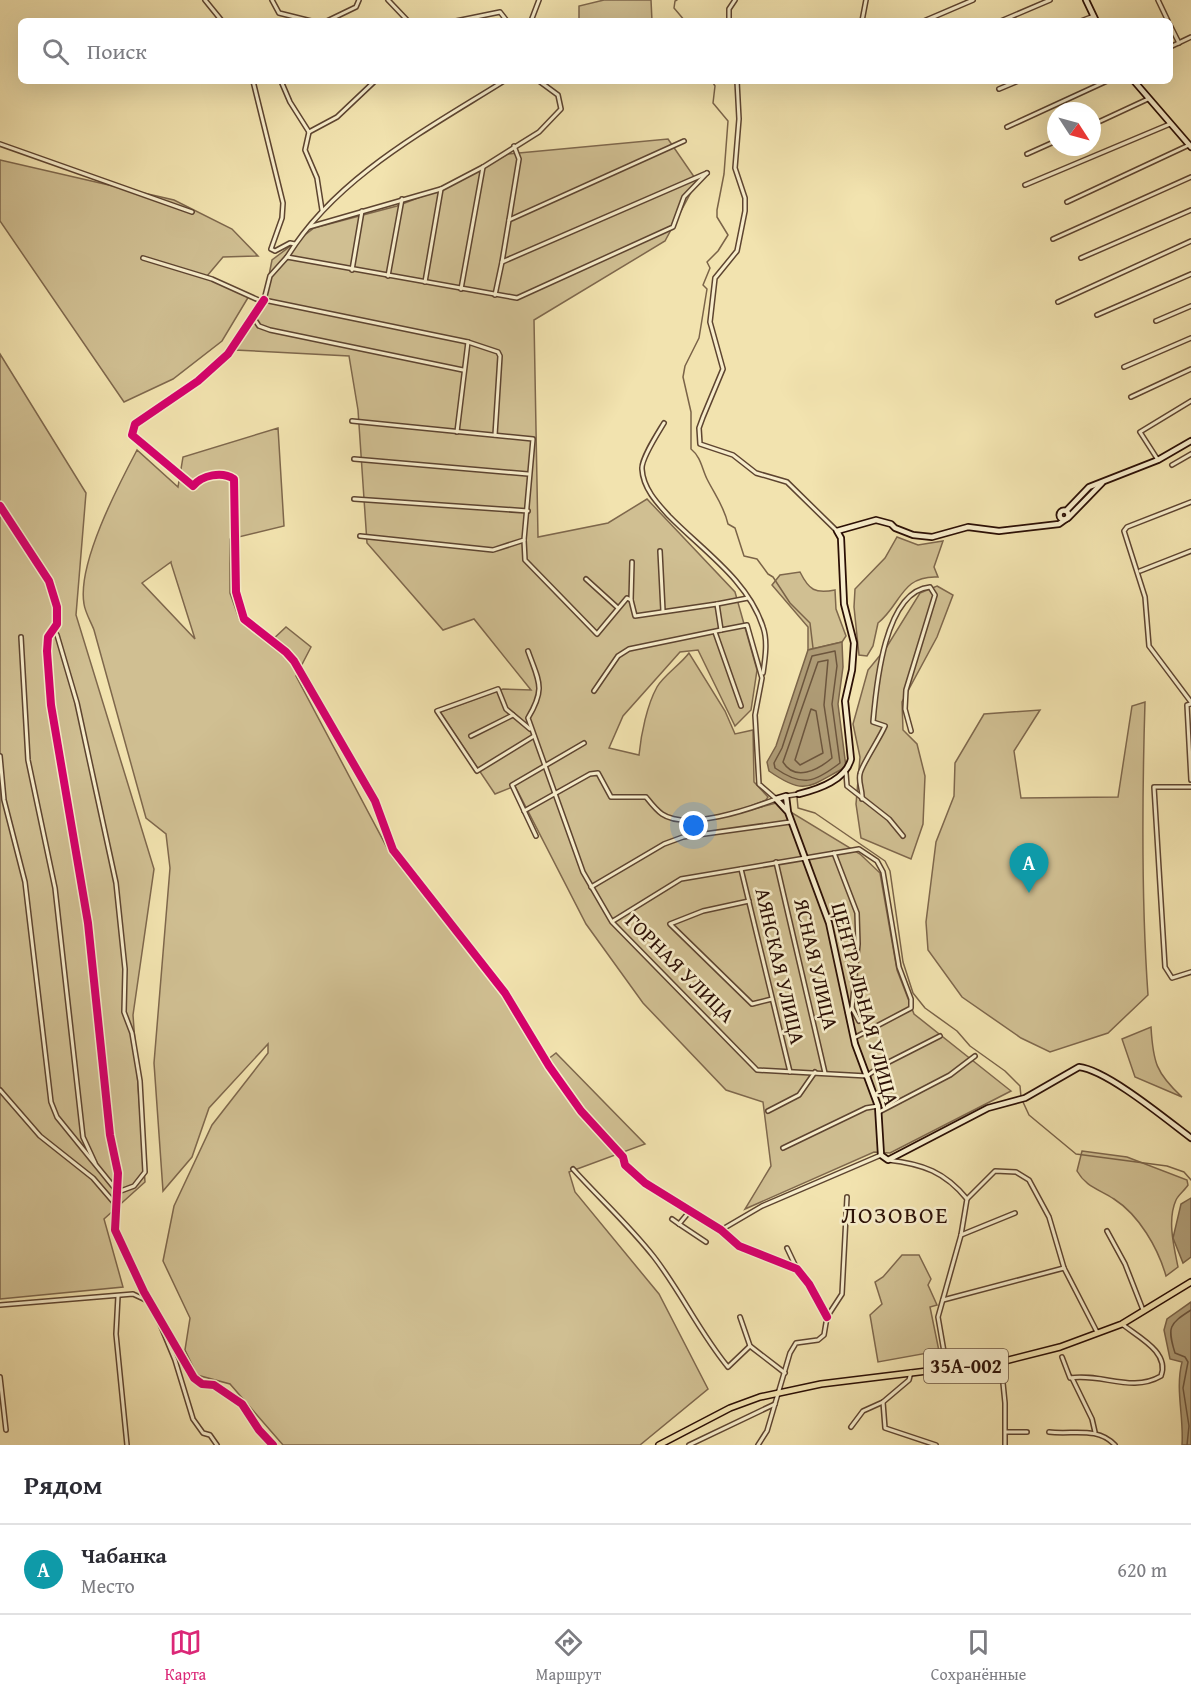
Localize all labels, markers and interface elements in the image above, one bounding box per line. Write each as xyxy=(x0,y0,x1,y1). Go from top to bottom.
search box xyxy=(18,18,1173,84)
icon: search xyxy=(39,35,72,68)
text: Поиск xyxy=(87,35,147,67)
north arrow xyxy=(1047,102,1101,156)
your location xyxy=(679,811,708,840)
pin: A xyxy=(1010,844,1048,893)
street label: АЯНСКАЯ УЛИЦА xyxy=(747,885,814,1047)
street label: ЯСНАЯ УЛИЦА xyxy=(786,894,847,1033)
street label: ЦЕНТРАЛЬНАЯ УЛИЦА xyxy=(823,899,908,1109)
street label: ГОРНАЯ УЛИЦА xyxy=(618,906,743,1030)
district label: ЛОЗОВОЕ xyxy=(841,1197,949,1232)
road number: 35А-002 xyxy=(924,1349,1008,1383)
text: Рядом xyxy=(24,1465,102,1504)
text: Чабанка xyxy=(81,1539,167,1571)
text: A xyxy=(37,1555,50,1584)
text: 620 m xyxy=(1117,1555,1167,1584)
text: Место xyxy=(81,1571,135,1600)
tab: Карта xyxy=(165,1626,206,1686)
tab: Маршрут xyxy=(536,1626,601,1686)
tab: Сохранённые xyxy=(931,1626,1026,1686)

